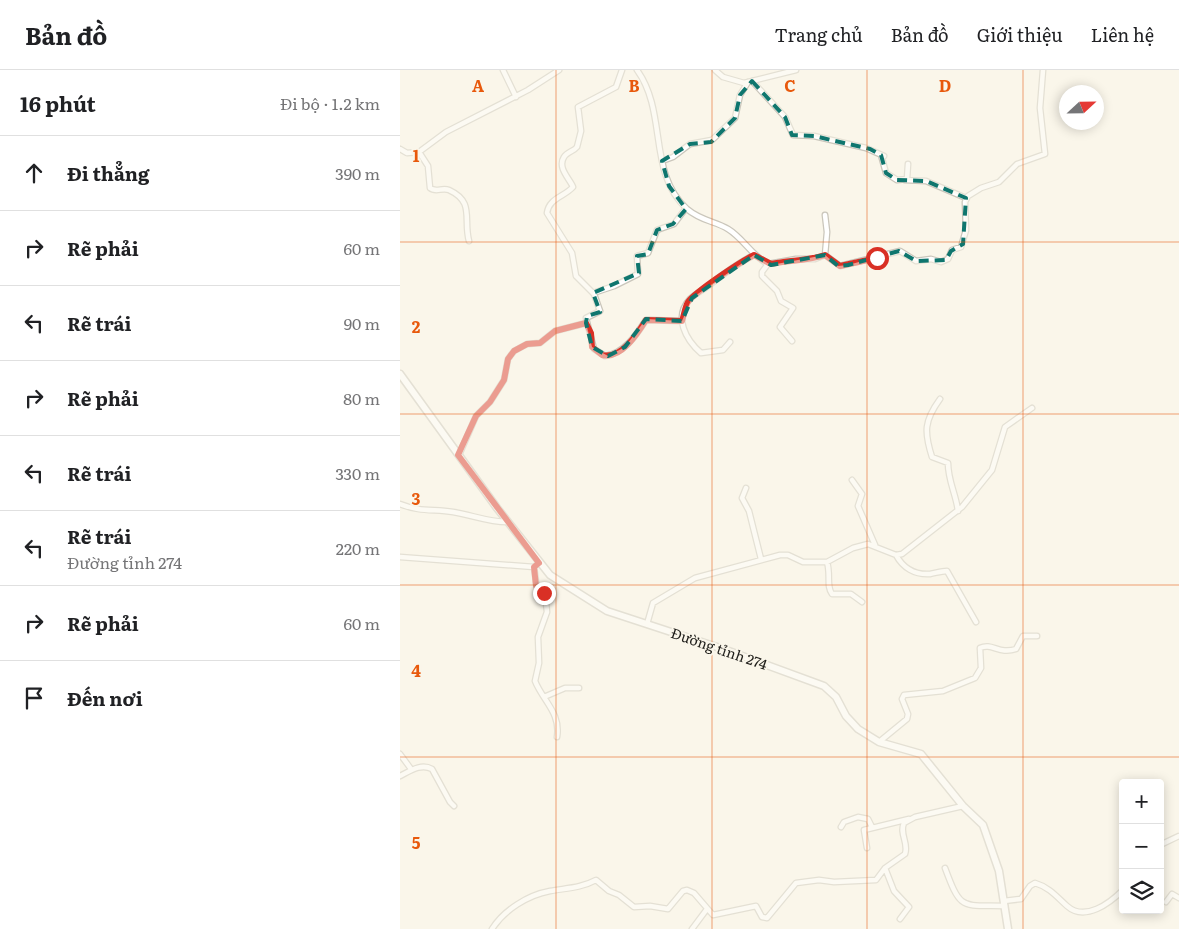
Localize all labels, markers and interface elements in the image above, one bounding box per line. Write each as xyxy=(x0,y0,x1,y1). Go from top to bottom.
text: Bản đồ xyxy=(25,17,107,52)
text: Trang chủ xyxy=(775,21,863,48)
text: Bản đồ xyxy=(891,21,949,48)
text: Giới thiệu xyxy=(977,21,1063,48)
text: Liên hệ xyxy=(1091,21,1154,48)
text: A xyxy=(472,73,484,97)
text: B xyxy=(628,73,640,97)
text: C xyxy=(784,73,796,97)
text: D xyxy=(939,73,951,97)
north arrow xyxy=(1059,85,1104,130)
text: 16 phút xyxy=(20,87,96,118)
text: Đi bộ · 1.2 km xyxy=(280,91,380,115)
text: 1 xyxy=(413,143,420,167)
icon: ahead xyxy=(20,159,48,187)
text: Đi thẳng xyxy=(67,159,150,187)
text: 390 m xyxy=(335,161,380,185)
icon: right xyxy=(20,234,48,262)
text: Rẽ phải xyxy=(67,234,139,262)
text: 60 m xyxy=(343,236,380,260)
route start xyxy=(866,247,889,270)
icon: left xyxy=(20,309,48,337)
text: Rẽ trái xyxy=(67,309,132,337)
text: 90 m xyxy=(344,311,380,335)
text: 2 xyxy=(412,314,421,338)
icon: right xyxy=(20,384,48,412)
text: Rẽ phải xyxy=(67,384,139,412)
text: 80 m xyxy=(343,386,380,410)
icon: left xyxy=(20,459,48,487)
text: Rẽ trái xyxy=(67,459,132,487)
text: 330 m xyxy=(335,461,380,485)
text: 3 xyxy=(412,486,421,510)
text: Rẽ trái xyxy=(67,522,132,550)
icon: left xyxy=(20,534,48,562)
text: 220 m xyxy=(336,536,380,560)
text: Đường tỉnh 274 xyxy=(67,550,182,574)
route end xyxy=(533,582,556,605)
icon: right xyxy=(20,609,48,637)
text: Rẽ phải xyxy=(67,609,139,637)
text: 60 m xyxy=(343,611,380,635)
street label: Đường tỉnh 274 xyxy=(668,622,770,674)
text: 4 xyxy=(411,658,421,682)
icon: arrive xyxy=(20,684,48,712)
text: Đến nơi xyxy=(67,684,143,712)
map controls xyxy=(1119,779,1164,914)
button: + xyxy=(1119,779,1164,824)
button: − xyxy=(1119,824,1164,869)
text: 5 xyxy=(412,830,421,854)
button: layers xyxy=(1119,869,1164,914)

